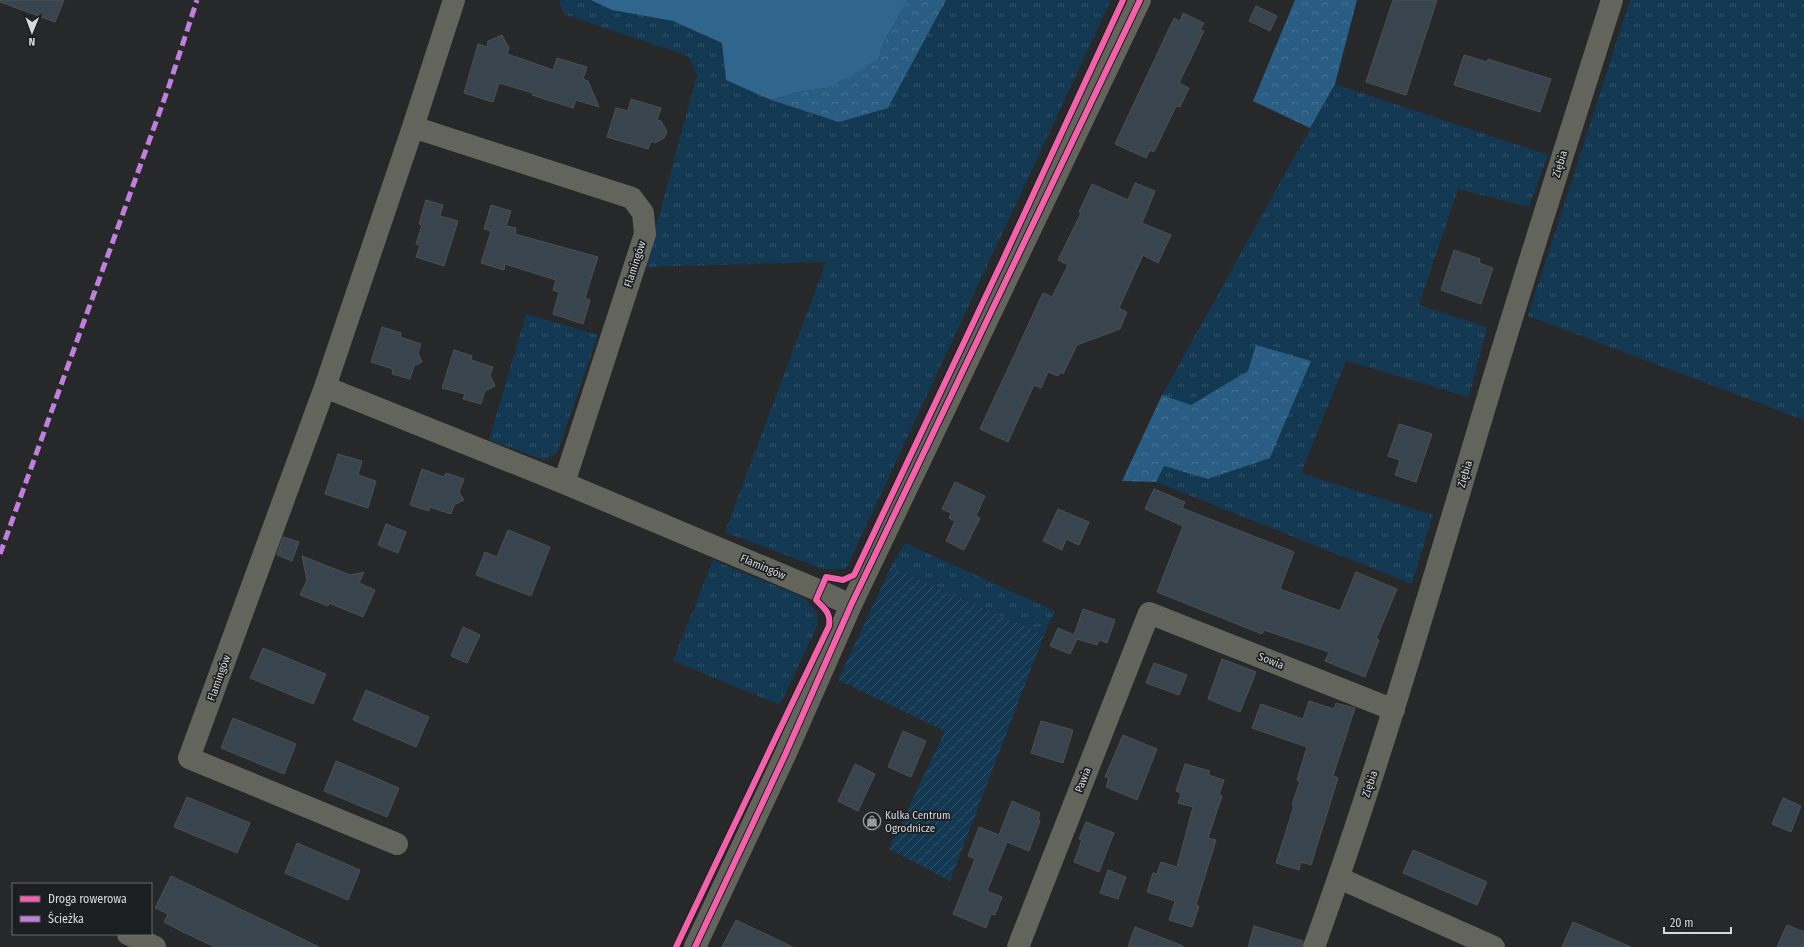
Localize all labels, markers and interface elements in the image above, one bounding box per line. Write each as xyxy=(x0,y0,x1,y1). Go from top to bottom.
north arrow xyxy=(12,12,52,52)
text: N xyxy=(28,35,35,48)
street label: Ziębia xyxy=(1550,149,1570,179)
street label: Flamingów xyxy=(621,239,649,289)
street label: Ziębia xyxy=(1455,459,1475,489)
street label: Flamingów xyxy=(738,552,788,582)
street label: Sowia xyxy=(1256,650,1286,672)
street label: Flamingów xyxy=(205,653,233,703)
street label: Pawia xyxy=(1072,766,1094,794)
street label: Ziębia xyxy=(1360,769,1380,799)
place label: Kulka Centrum Ogrodnicze xyxy=(885,809,951,835)
shop icon: Kulka Centrum Ogrodnicze xyxy=(862,811,882,831)
legend xyxy=(12,883,152,935)
text: Droga rowerowa xyxy=(48,892,127,906)
scale bar xyxy=(1664,909,1731,935)
text: Ścieżka xyxy=(48,911,84,926)
text: 20 m xyxy=(1670,916,1694,930)

